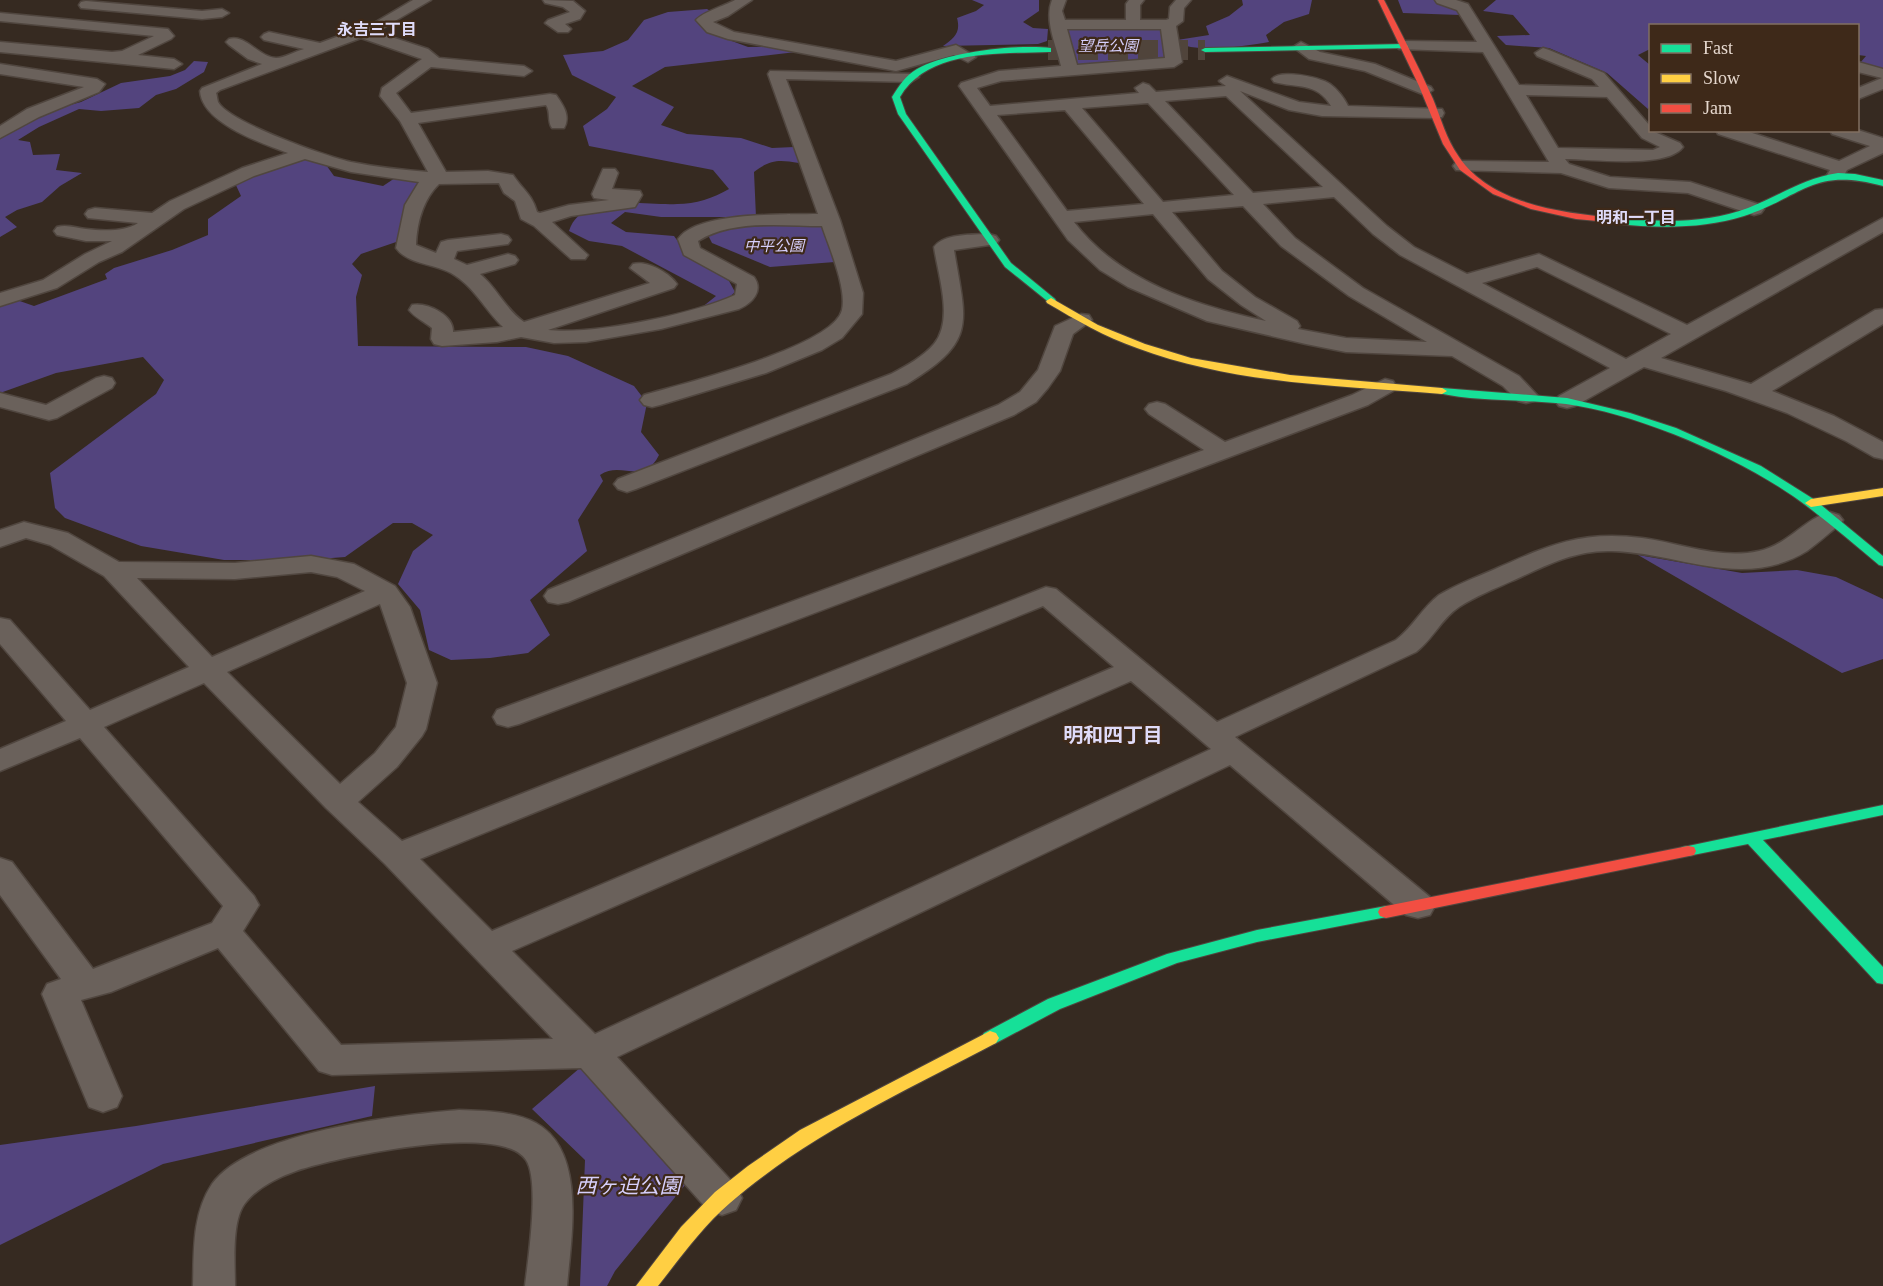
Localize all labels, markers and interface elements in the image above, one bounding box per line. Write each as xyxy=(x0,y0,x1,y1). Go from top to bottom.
district label: 永吉三丁目 xyxy=(337,21,417,38)
legend xyxy=(1649,24,1859,132)
park label: 望岳公園 xyxy=(1078,38,1140,54)
text: Fast xyxy=(1703,38,1733,58)
text: Slow xyxy=(1703,68,1740,88)
text: Jam xyxy=(1703,98,1732,118)
district label: 明和一丁目 xyxy=(1596,209,1676,226)
park label: 中平公園 xyxy=(744,238,806,254)
district label: 明和四丁目 xyxy=(1063,724,1163,746)
park label: 西ヶ迫公園 xyxy=(576,1174,683,1198)

